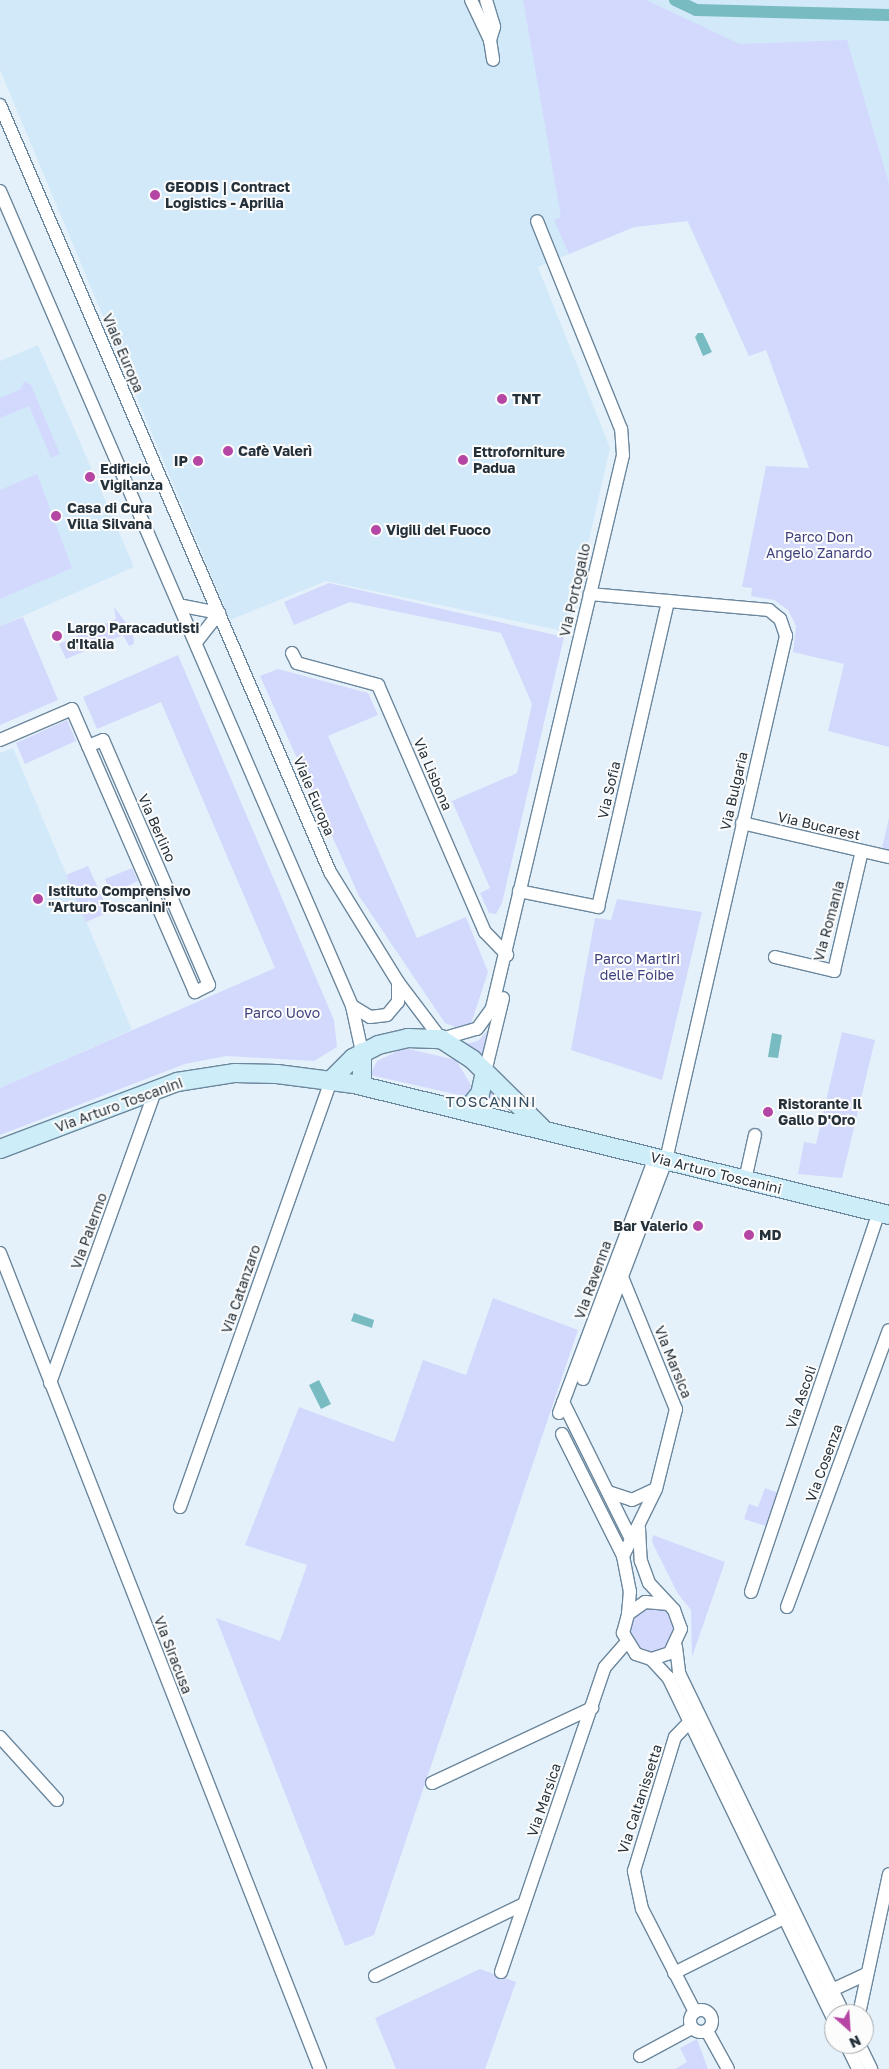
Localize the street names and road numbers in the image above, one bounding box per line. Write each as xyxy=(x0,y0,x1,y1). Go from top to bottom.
street label: Viale Europa xyxy=(99,311,147,395)
street label: Via Portogallo xyxy=(556,542,594,638)
street label: Via Lisbona xyxy=(410,735,456,813)
street label: Via Bulgaria xyxy=(717,750,751,832)
street label: Viale Europa xyxy=(290,754,338,838)
street label: Via Sofia xyxy=(594,760,624,820)
street label: Via Berlino xyxy=(135,791,179,865)
street label: Via Bucarest xyxy=(776,808,862,844)
street label: Via Romania xyxy=(810,879,848,963)
street label: Via Arturo Toscanini xyxy=(53,1074,185,1136)
street label: Via Arturo Toscanini xyxy=(649,1149,783,1197)
street label: Via Palermo xyxy=(67,1190,111,1272)
street label: Via Ravenna xyxy=(571,1238,615,1322)
street label: Via Catanzaro xyxy=(218,1242,264,1336)
street label: Via Marsica xyxy=(651,1323,695,1401)
street label: Via Ascoli xyxy=(782,1363,820,1431)
street label: Via Cosenza xyxy=(802,1422,846,1504)
street label: Via Siracusa xyxy=(150,1614,196,1696)
street label: Via Caltanissetta xyxy=(614,1742,666,1856)
street label: Via Marsica xyxy=(524,1761,564,1839)

